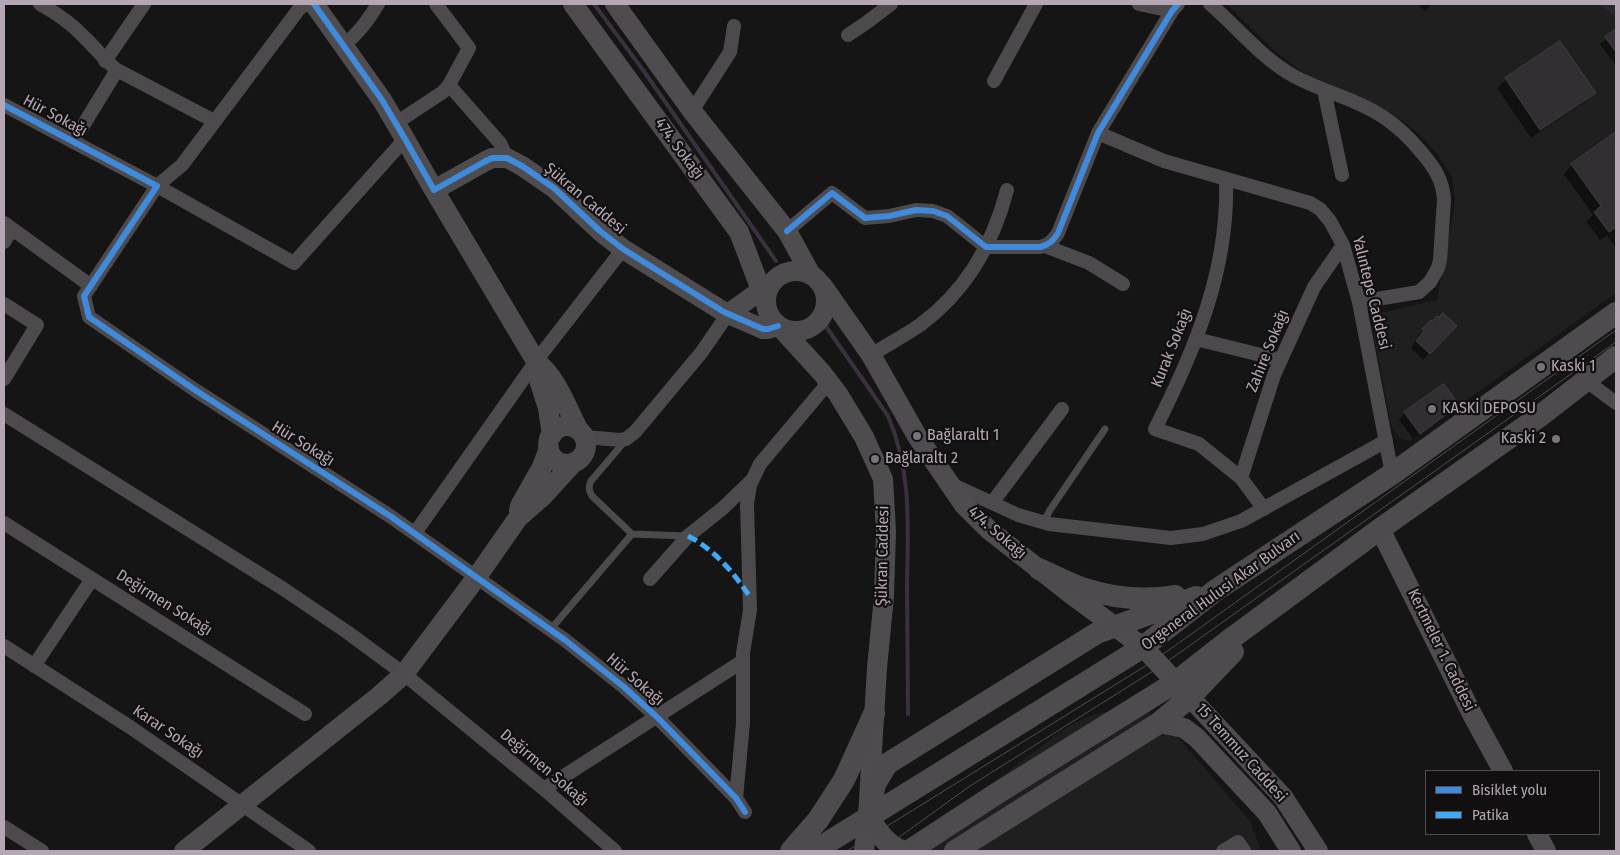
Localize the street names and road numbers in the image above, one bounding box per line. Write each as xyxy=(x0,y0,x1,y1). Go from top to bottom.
street label: Hür Sokağı xyxy=(19,91,91,141)
street label: 474. Sokağı xyxy=(650,115,708,183)
street label: Şükran Caddesi xyxy=(540,159,630,239)
street label: Yalıntepe Caddesi xyxy=(1348,234,1394,352)
street label: Kurak Sokağı xyxy=(1147,306,1197,390)
street label: Zahire Sokağı xyxy=(1243,307,1293,395)
street label: Hür Sokağı xyxy=(268,417,338,471)
street label: 474. Sokağı xyxy=(964,502,1030,564)
street label: Şükran Caddesi xyxy=(873,506,893,606)
street label: Orgeneral Hulusi Akar Bulvarı xyxy=(1138,527,1304,655)
street label: Değirmen Sokağı xyxy=(112,566,216,640)
street label: Kertmeler 1. Caddesi xyxy=(1403,586,1479,714)
street label: Hür Sokağı xyxy=(602,650,668,710)
street label: 15 Temmuz Caddesi xyxy=(1192,700,1290,806)
street label: Karar Sokağı xyxy=(129,701,207,763)
street label: Değirmen Sokağı xyxy=(496,725,592,811)

